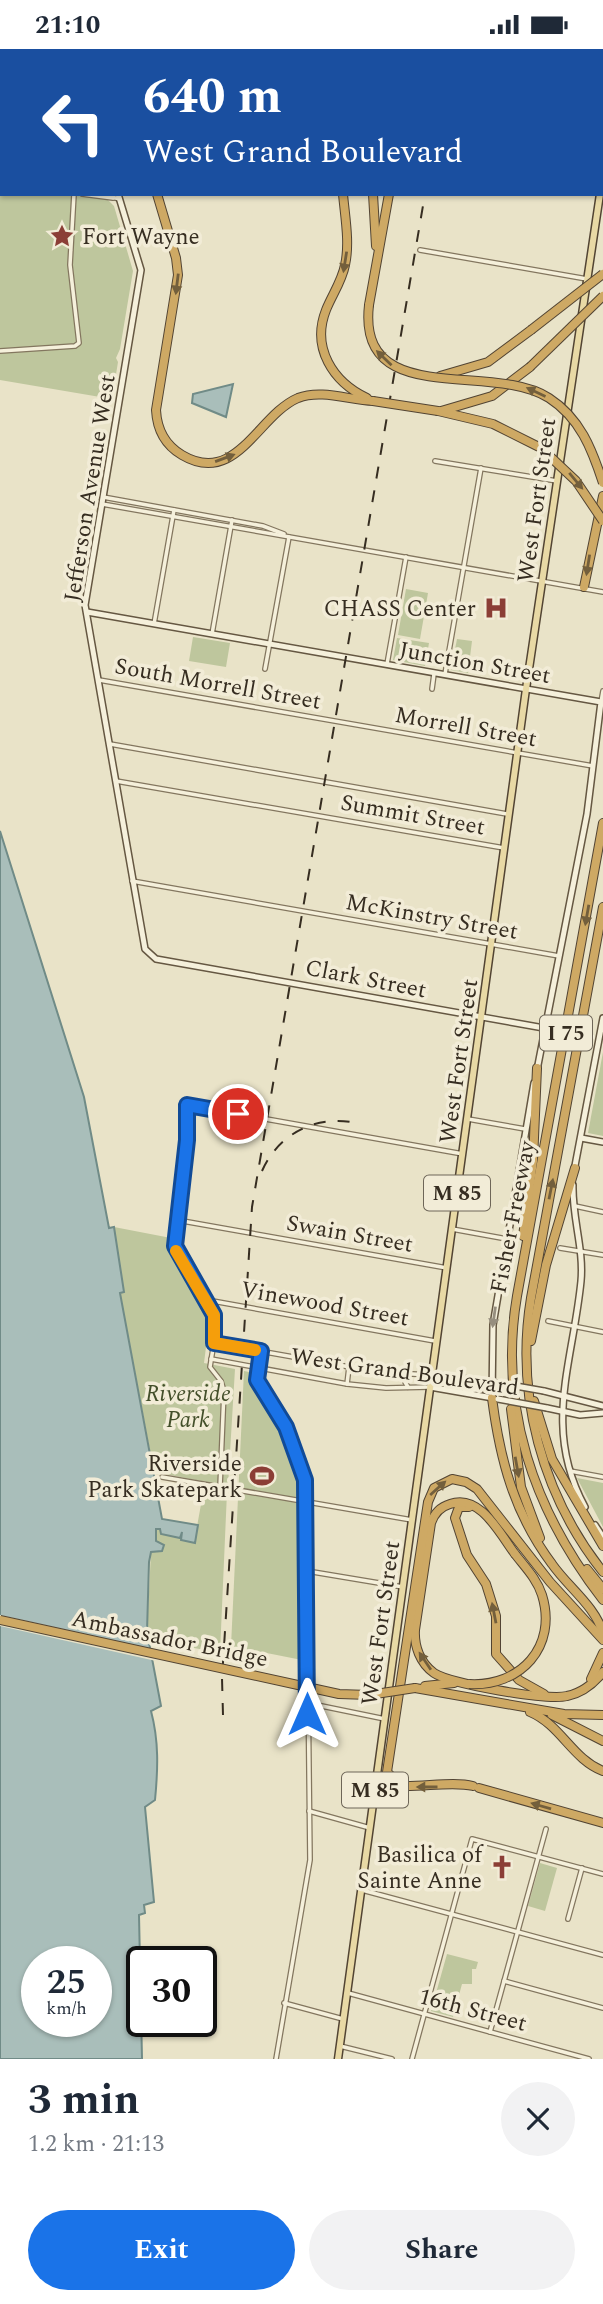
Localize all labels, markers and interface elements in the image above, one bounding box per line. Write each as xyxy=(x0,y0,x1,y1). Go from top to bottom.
text: 21:10 xyxy=(35,5,100,45)
text: 640 m xyxy=(143,60,282,135)
icon: left xyxy=(28,77,119,168)
text: West Grand Boulevard xyxy=(143,128,463,177)
place label: Fort Wayne xyxy=(82,220,200,255)
place icon: Fort Wayne xyxy=(48,222,76,250)
one-way arrow xyxy=(339,251,350,273)
one-way arrow xyxy=(171,273,182,295)
one-way arrow xyxy=(376,350,393,366)
street label: Jefferson Avenue West xyxy=(55,372,126,605)
one-way arrow xyxy=(526,386,546,397)
street label: West Fort Street xyxy=(509,416,566,585)
one-way arrow xyxy=(214,452,235,463)
one-way arrow xyxy=(568,473,583,490)
one-way arrow xyxy=(582,554,593,576)
place label: CHASS Center xyxy=(324,592,476,627)
hospital icon: CHASS Center xyxy=(482,594,510,622)
street label: Junction Street xyxy=(396,633,553,694)
street label: South Morrell Street xyxy=(112,649,324,720)
street label: Morrell Street xyxy=(392,698,539,757)
street label: Summit Street xyxy=(338,786,488,845)
street label: McKinstry Street xyxy=(343,885,521,950)
one-way arrow xyxy=(581,904,592,926)
street label: Clark Street xyxy=(302,951,429,1008)
street label: West Fort Street xyxy=(431,977,488,1146)
road number: I 75 xyxy=(540,1016,592,1051)
pin xyxy=(208,1084,268,1144)
icon: arrive xyxy=(219,1095,257,1133)
street label: Fisher Freeway xyxy=(482,1137,546,1297)
road number: M 85 xyxy=(424,1175,490,1211)
one-way arrow xyxy=(546,1178,557,1200)
street label: Swain Street xyxy=(284,1206,416,1263)
street label: Vinewood Street xyxy=(238,1272,412,1336)
one-way arrow xyxy=(488,1306,499,1328)
street label: West Grand Boulevard xyxy=(288,1339,521,1406)
park label: Riverside Park xyxy=(145,1377,231,1438)
place label: Riverside Park Skatepark xyxy=(87,1447,242,1508)
one-way arrow xyxy=(511,1456,522,1478)
sports icon: Riverside Park Skatepark xyxy=(248,1462,276,1490)
one-way arrow xyxy=(429,1480,447,1496)
street label: West Fort Street xyxy=(353,1539,410,1708)
street label: Ambassador Bridge xyxy=(68,1602,271,1677)
one-way arrow xyxy=(488,1602,499,1624)
one-way arrow xyxy=(418,1651,431,1671)
position arrow xyxy=(270,1677,344,1751)
road number: M 85 xyxy=(342,1773,408,1807)
one-way arrow xyxy=(416,1781,438,1793)
one-way arrow xyxy=(530,1800,551,1810)
place label: Basilica of Sainte Anne xyxy=(357,1838,484,1899)
church icon: Basilica of Sainte Anne xyxy=(488,1853,516,1881)
speed limit sign: 30 xyxy=(126,1946,217,2037)
text: 25 xyxy=(47,1956,86,2009)
street label: 16th Street xyxy=(415,1979,531,2042)
text: km/h xyxy=(46,1995,87,2022)
text: 3 min xyxy=(28,2069,140,2132)
button: close xyxy=(501,2082,575,2156)
text: 1.2 km · 21:13 xyxy=(28,2127,164,2162)
button: Exit xyxy=(28,2210,295,2290)
button: Share xyxy=(309,2210,575,2290)

